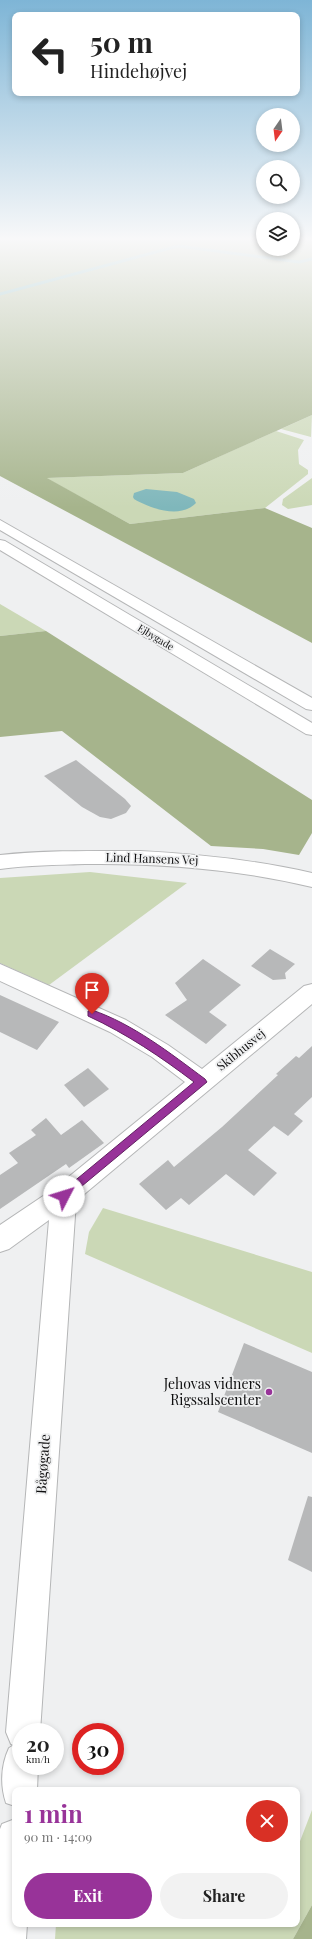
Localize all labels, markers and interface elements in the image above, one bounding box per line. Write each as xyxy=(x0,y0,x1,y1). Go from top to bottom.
text: 50 m xyxy=(90,23,153,60)
icon: left xyxy=(24,28,76,80)
text: Hindehøjvej xyxy=(90,59,187,83)
north arrow xyxy=(256,108,300,152)
map controls xyxy=(256,108,300,256)
button: search xyxy=(256,160,300,204)
button: layers xyxy=(256,212,300,256)
street label: Ejbygade xyxy=(135,621,177,653)
street label: Lind Hansens Vej xyxy=(106,848,199,868)
pin xyxy=(75,973,109,1014)
icon: arrive xyxy=(81,979,103,1001)
street label: Skibhusvej xyxy=(213,1025,268,1074)
position arrow xyxy=(43,1175,85,1217)
place label: Jehovas vidners Rigssalscenter xyxy=(163,1374,262,1409)
marker: Jehovas vidners Rigssalscenter xyxy=(264,1387,274,1397)
street label: Bågøgade xyxy=(31,1433,54,1495)
speed limit sign: 30 xyxy=(72,1723,124,1775)
text: 20 xyxy=(26,1730,50,1757)
text: km/h xyxy=(26,1752,50,1766)
text: 1 min xyxy=(24,1797,83,1829)
button: close xyxy=(246,1800,288,1842)
text: 90 m · 14:09 xyxy=(24,1828,92,1845)
button: Exit xyxy=(24,1873,152,1919)
button: Share xyxy=(160,1873,288,1919)

